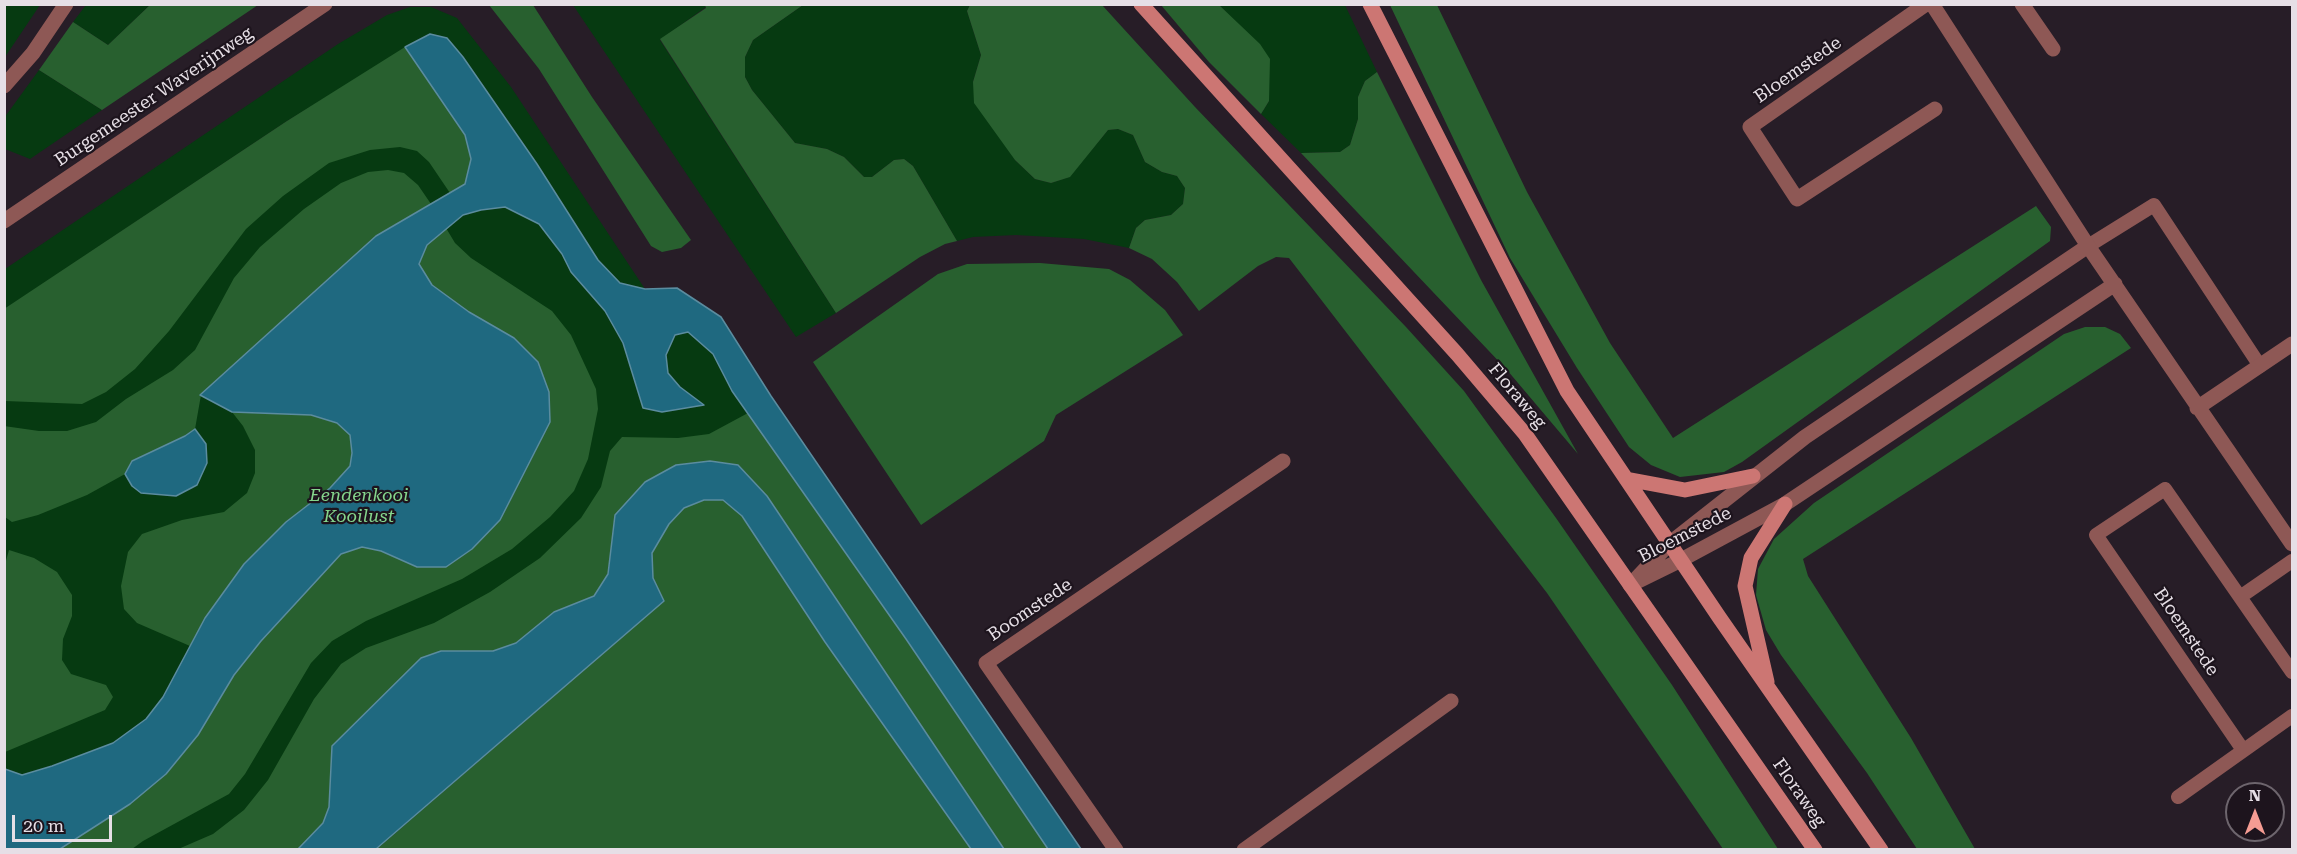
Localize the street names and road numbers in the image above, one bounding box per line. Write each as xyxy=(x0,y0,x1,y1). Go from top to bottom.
street label: Burgemeester Waverijnweg xyxy=(51,23,257,171)
street label: Bloemstede xyxy=(1750,32,1846,108)
street label: Floraweg xyxy=(1483,359,1551,433)
street label: Bloemstede xyxy=(1635,502,1735,568)
street label: Boomstede xyxy=(984,574,1076,646)
street label: Bloemstede xyxy=(2149,584,2223,680)
street label: Floraweg xyxy=(1768,755,1830,831)

